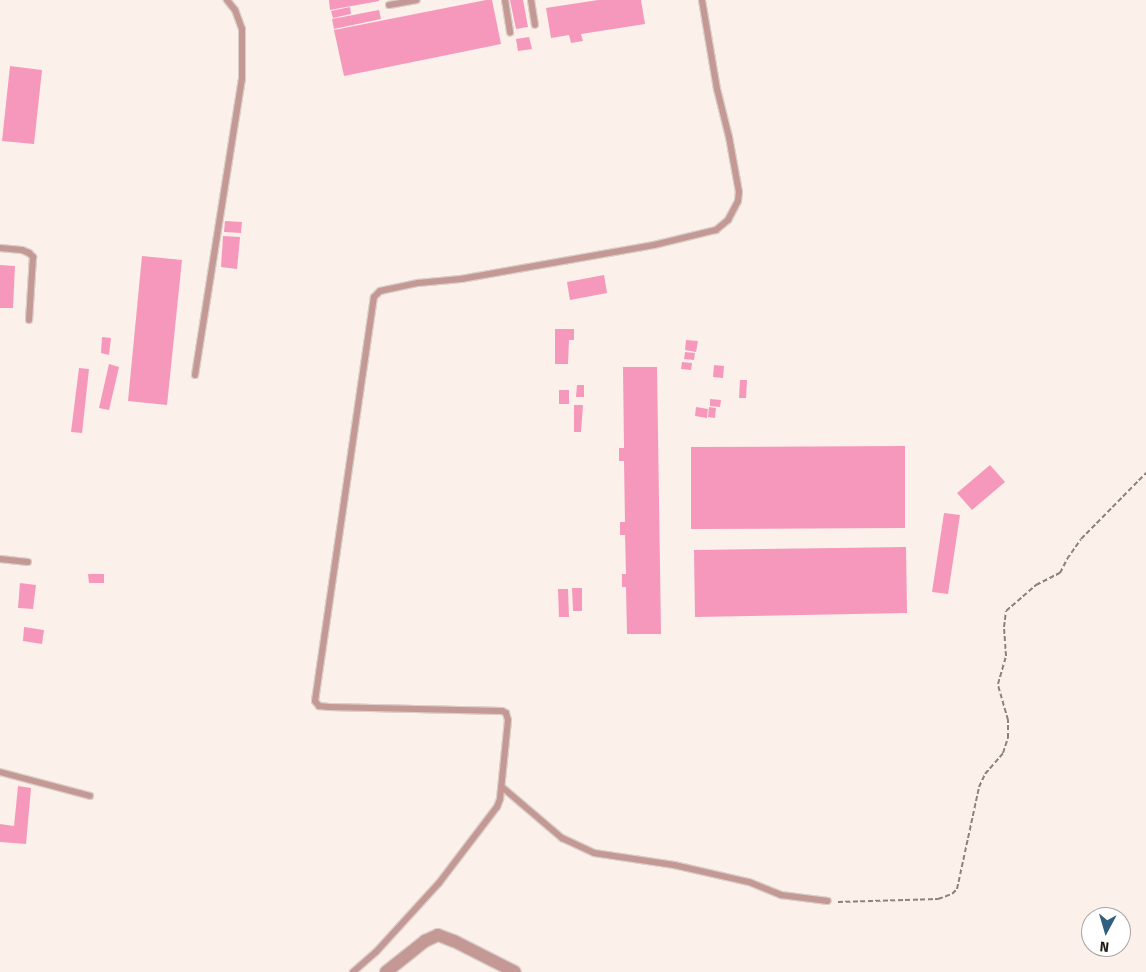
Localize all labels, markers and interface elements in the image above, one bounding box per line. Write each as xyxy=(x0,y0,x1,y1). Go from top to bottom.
north arrow xyxy=(1081,907,1131,957)
text: N xyxy=(1099,937,1110,955)

